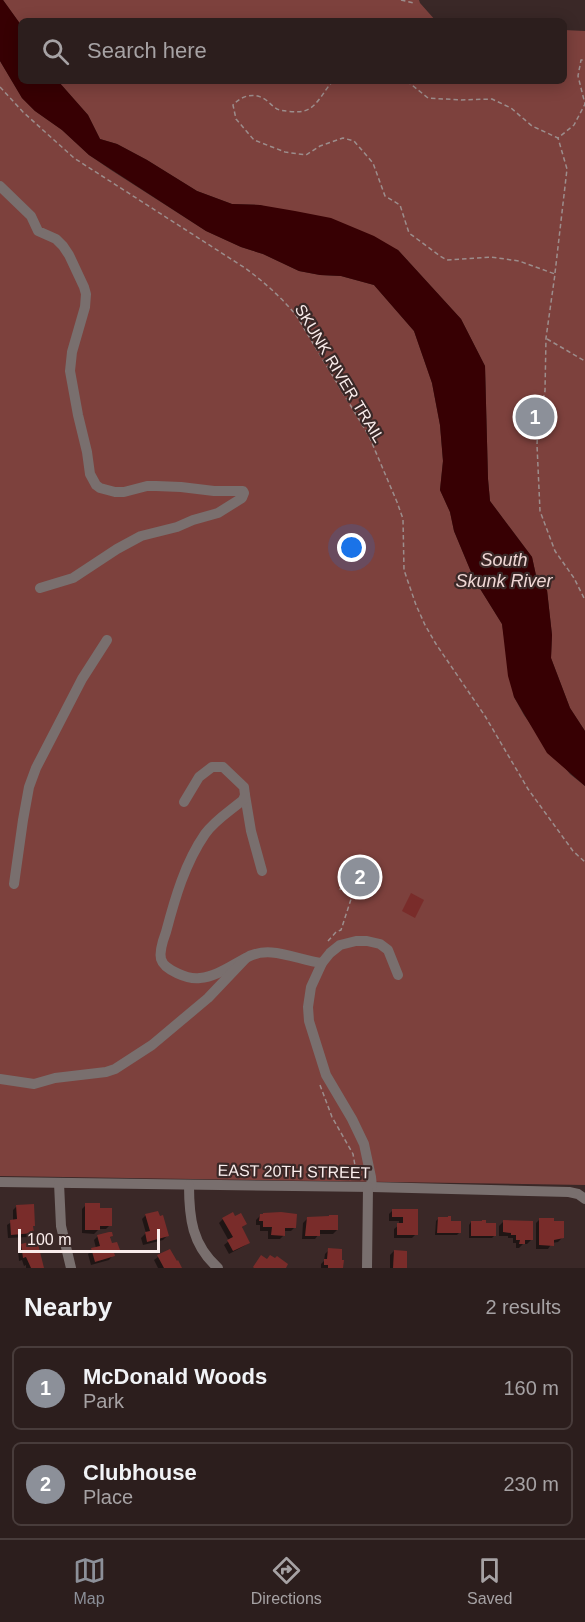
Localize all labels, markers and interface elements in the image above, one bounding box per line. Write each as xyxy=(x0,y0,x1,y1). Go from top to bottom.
search box xyxy=(18,18,567,84)
icon: search xyxy=(39,35,72,68)
text: Search here xyxy=(87,38,207,63)
street label: SKUNK RIVER TRAIL xyxy=(292,301,388,445)
pin: 1 xyxy=(516,394,554,440)
your location xyxy=(337,533,366,562)
water label: South Skunk River xyxy=(455,550,554,591)
pin: 2 xyxy=(340,854,380,900)
street label: EAST 20TH STREET xyxy=(218,1162,371,1181)
scale bar xyxy=(18,1226,160,1254)
text: 100 m xyxy=(27,1231,71,1248)
text: Nearby xyxy=(24,1292,112,1322)
text: 2 results xyxy=(485,1296,561,1318)
text: McDonald Woods xyxy=(83,1364,267,1389)
text: 1 xyxy=(40,1377,51,1399)
text: 160 m xyxy=(503,1377,559,1399)
text: Park xyxy=(83,1390,124,1412)
text: Clubhouse xyxy=(83,1460,197,1485)
text: 2 xyxy=(40,1473,51,1495)
text: 230 m xyxy=(503,1473,559,1495)
text: Place xyxy=(83,1486,133,1508)
tab: Map xyxy=(73,1554,106,1608)
tab: Directions xyxy=(251,1554,322,1608)
tab: Saved xyxy=(467,1554,512,1608)

